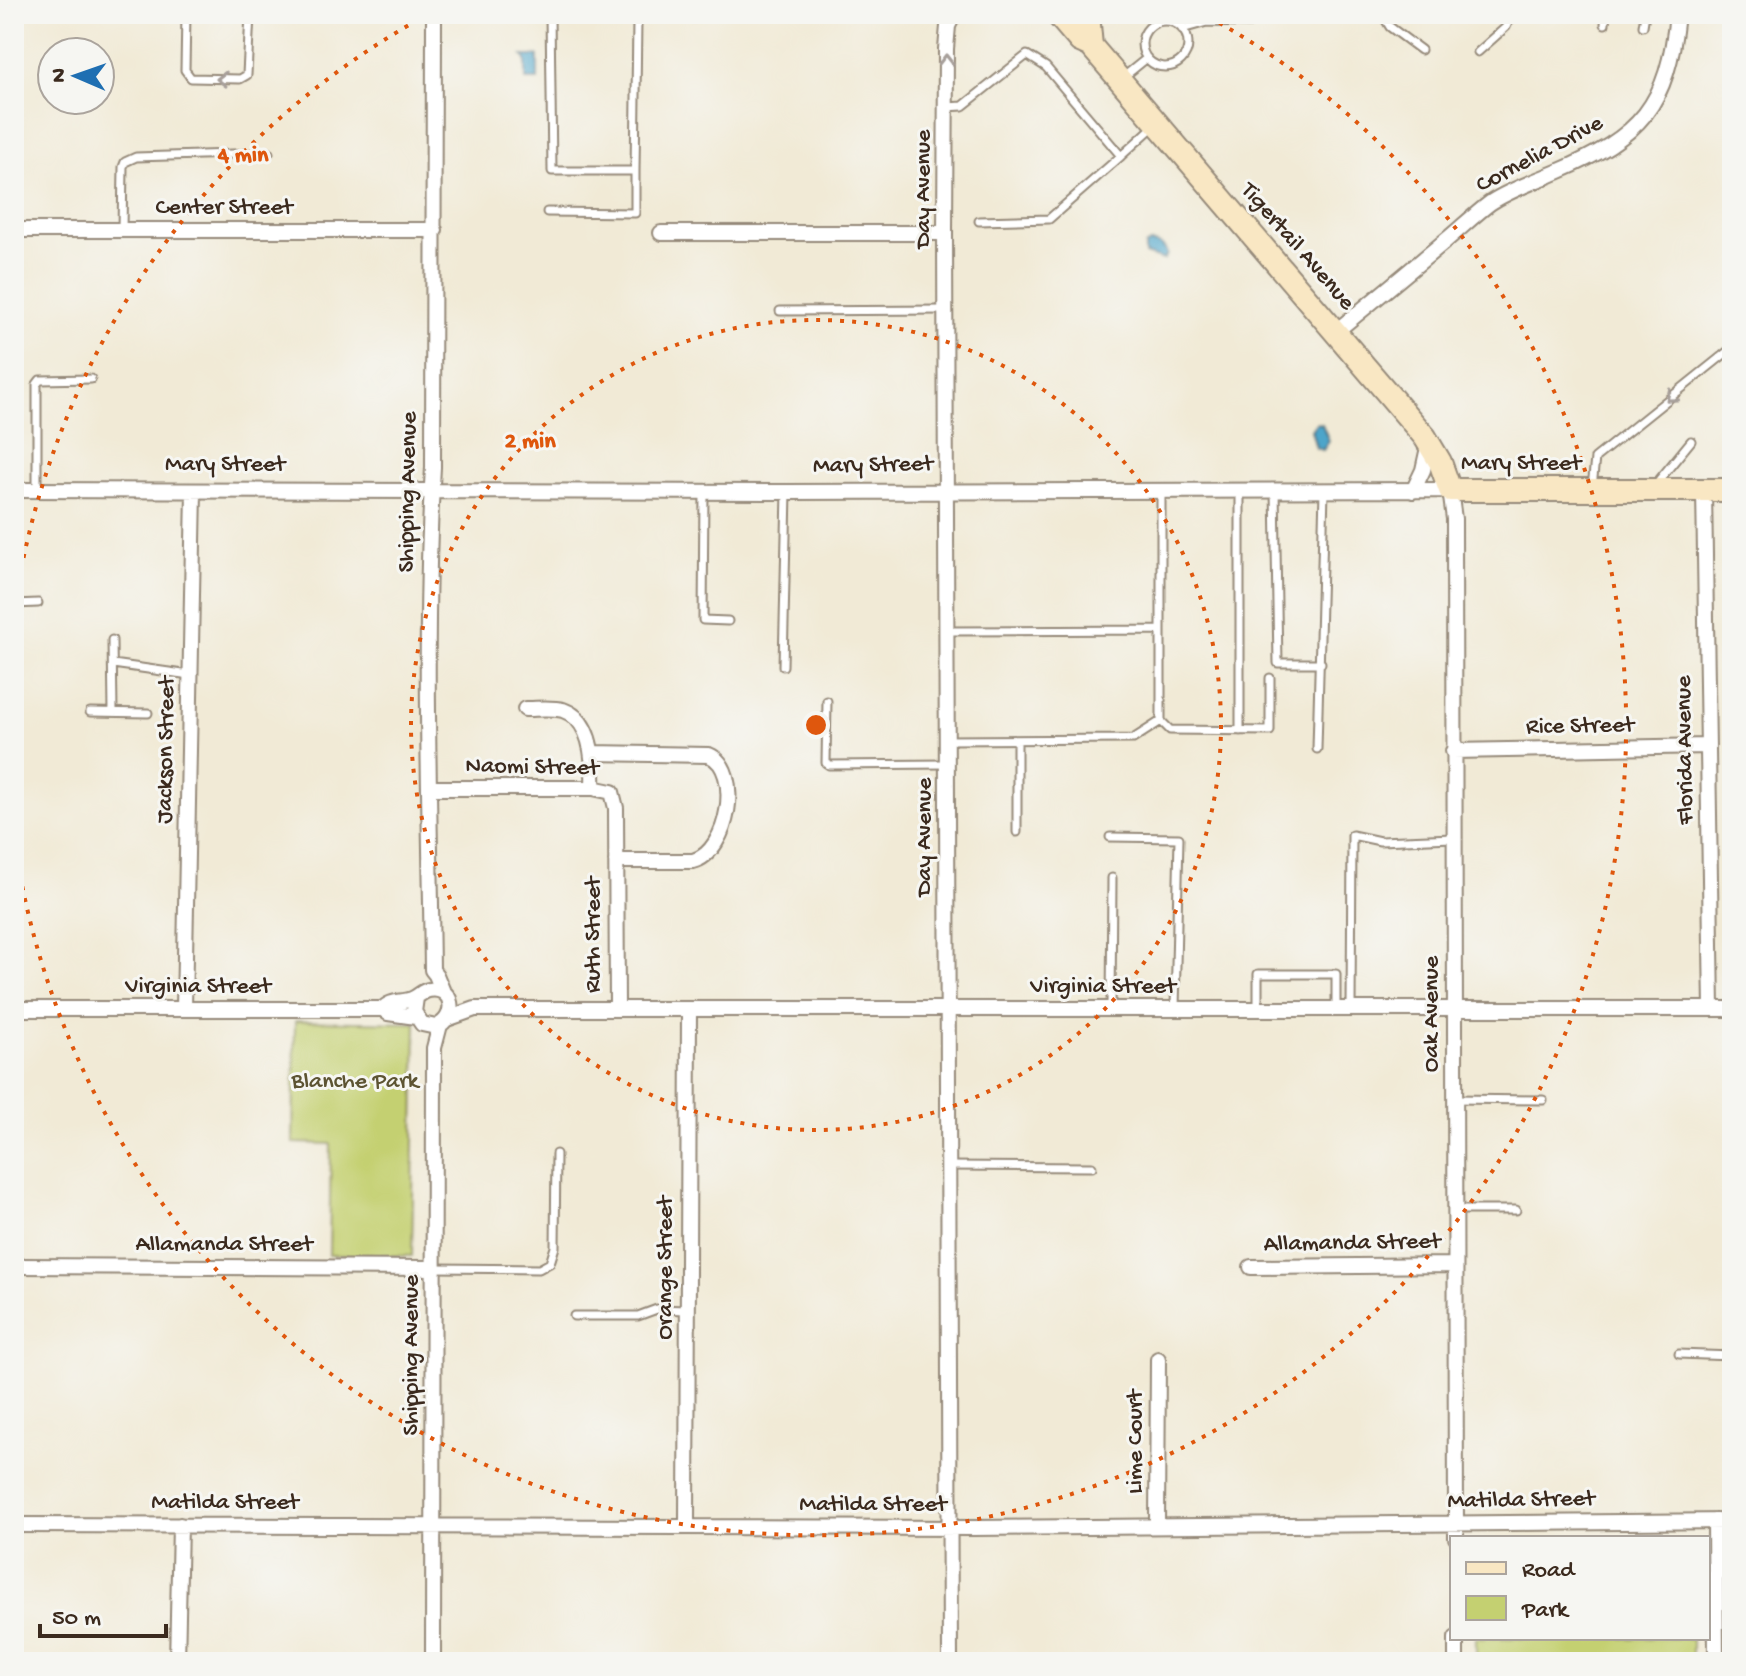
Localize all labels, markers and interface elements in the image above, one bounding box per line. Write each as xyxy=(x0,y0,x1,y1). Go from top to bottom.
north arrow xyxy=(36,36,116,116)
one-way arrow xyxy=(937,53,955,66)
text: N xyxy=(47,68,73,83)
one-way arrow xyxy=(215,70,228,87)
street label: Cornelia Drive xyxy=(1472,109,1609,201)
street label: Day Avenue xyxy=(910,129,939,250)
text: 4 min xyxy=(217,142,269,171)
street label: Tigertail Avenue xyxy=(1232,175,1361,318)
street label: Center Street xyxy=(155,194,295,223)
one-way arrow xyxy=(1666,387,1680,402)
street label: Shipping Avenue xyxy=(393,411,425,573)
text: 2 min xyxy=(504,428,556,457)
street label: Mary Street xyxy=(813,450,935,482)
street label: Mary Street xyxy=(1461,450,1583,479)
street label: Mary Street xyxy=(165,451,287,480)
street label: Jackson Street xyxy=(151,674,183,824)
street label: Florida Avenue xyxy=(1670,675,1702,826)
centre of rings xyxy=(802,711,830,739)
street label: Rice Street xyxy=(1526,712,1636,742)
street label: Naomi Street xyxy=(465,752,601,784)
street label: Day Avenue xyxy=(911,777,940,898)
street label: Ruth Street xyxy=(580,875,609,993)
street label: Oak Avenue xyxy=(1418,955,1447,1072)
street label: Virginia Street xyxy=(124,973,273,1002)
street label: Virginia Street xyxy=(1029,973,1178,1002)
park label: Blanche Park xyxy=(290,1068,421,1097)
street label: Orange Street xyxy=(652,1194,681,1340)
street label: Allamanda Street xyxy=(1263,1228,1443,1260)
street label: Allamanda Street xyxy=(136,1231,315,1260)
street label: Shipping Avenue xyxy=(398,1274,427,1435)
street label: Lime Court xyxy=(1122,1388,1151,1494)
street label: Matilda Street xyxy=(1447,1485,1597,1517)
street label: Matilda Street xyxy=(151,1489,301,1518)
street label: Matilda Street xyxy=(799,1491,949,1520)
legend xyxy=(1450,1536,1710,1640)
text: Road xyxy=(1522,1557,1576,1586)
scale bar xyxy=(40,1588,166,1638)
text: Park xyxy=(1521,1597,1570,1626)
text: 50 m xyxy=(52,1605,101,1634)

